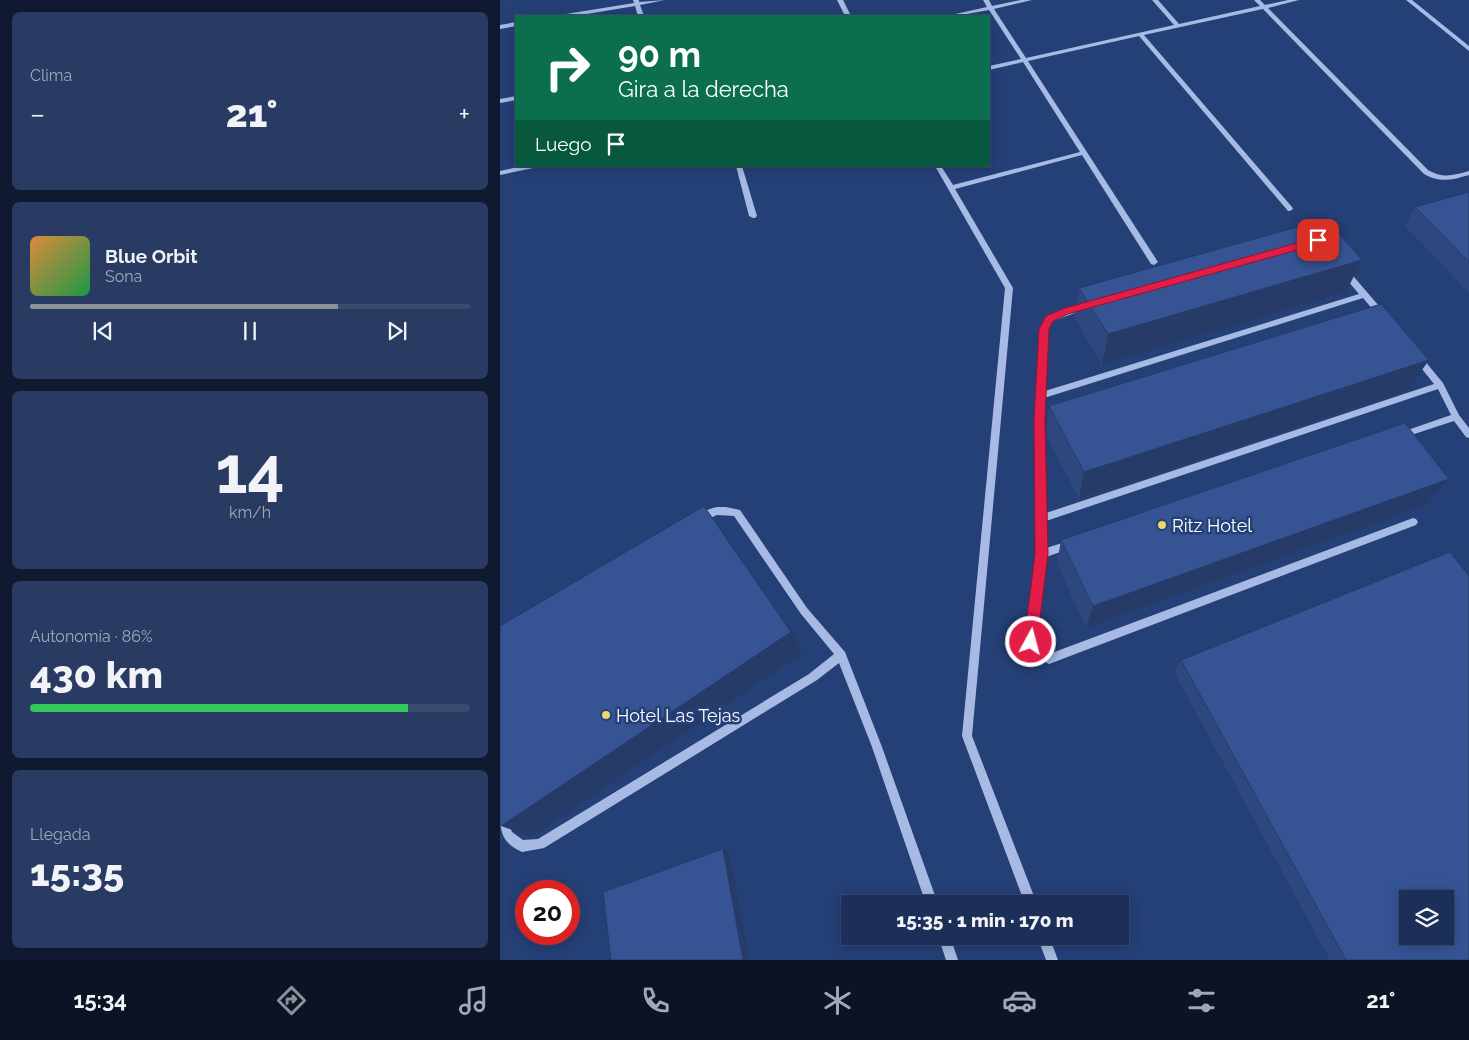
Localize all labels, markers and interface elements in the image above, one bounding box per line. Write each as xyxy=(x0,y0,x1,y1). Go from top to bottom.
text: 90 m xyxy=(618,34,701,75)
icon: right xyxy=(535,35,600,100)
text: Clima xyxy=(30,66,72,85)
text: Gira a la derecha xyxy=(618,76,789,102)
text: 21° xyxy=(226,91,278,136)
text: − xyxy=(30,98,45,131)
text: + xyxy=(458,98,470,131)
icon: arrive xyxy=(602,130,630,158)
text: Luego xyxy=(535,133,592,155)
pin xyxy=(1297,219,1339,261)
icon: arrive xyxy=(1304,226,1332,254)
text: Blue Orbit xyxy=(105,245,197,267)
text: Sona xyxy=(105,267,142,286)
icon: previous xyxy=(89,317,117,345)
icon: pause xyxy=(236,317,264,345)
icon: next xyxy=(383,317,411,345)
text: 14 xyxy=(215,432,285,508)
text: km/h xyxy=(229,503,271,522)
place label: Ritz Hotel xyxy=(1172,515,1252,536)
marker: Ritz Hotel xyxy=(1156,519,1168,531)
position arrow xyxy=(1004,615,1056,667)
text: Autonomía · 86% xyxy=(30,627,152,646)
text: 430 km xyxy=(30,652,163,697)
place label: Hotel Las Tejas xyxy=(616,705,741,726)
marker: Hotel Las Tejas xyxy=(600,709,612,721)
text: Llegada xyxy=(30,825,90,844)
text: 15:35 xyxy=(30,850,124,895)
speed limit sign: 20 xyxy=(515,880,580,945)
map controls xyxy=(1399,890,1454,945)
button: layers xyxy=(1399,890,1454,945)
text: 15:35 · 1 min · 170 m xyxy=(896,909,1074,931)
icon: directions xyxy=(274,983,309,1018)
icon: music xyxy=(456,983,491,1018)
icon: phone xyxy=(638,983,673,1018)
icon: climate xyxy=(820,983,855,1018)
icon: car xyxy=(1002,983,1037,1018)
icon: filters xyxy=(1184,983,1219,1018)
text: 15:34 xyxy=(74,987,127,1013)
text: 21° xyxy=(1366,987,1395,1013)

